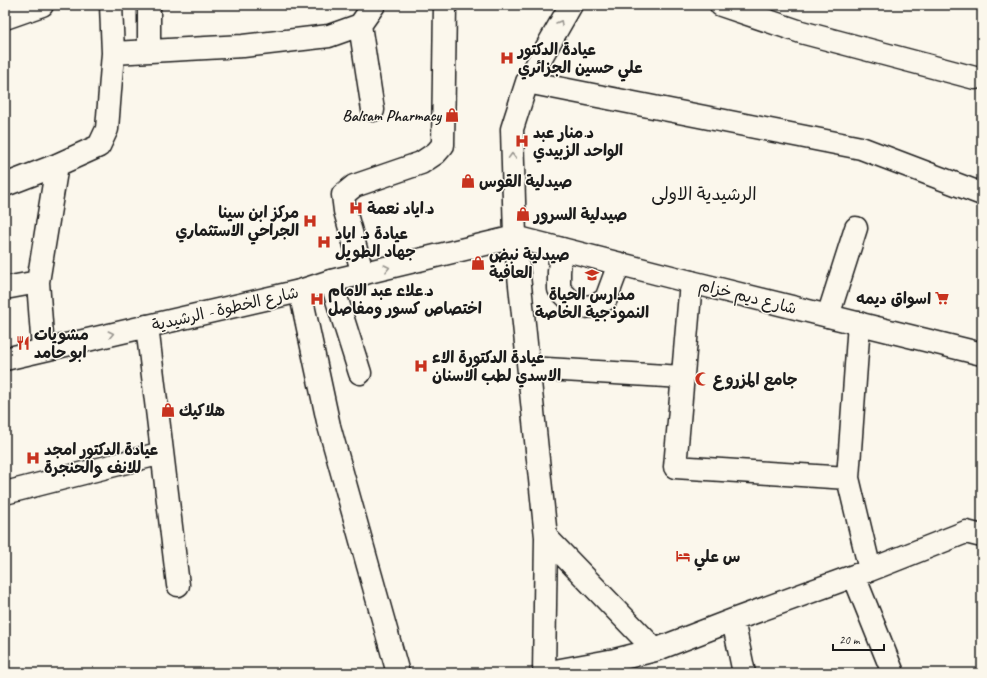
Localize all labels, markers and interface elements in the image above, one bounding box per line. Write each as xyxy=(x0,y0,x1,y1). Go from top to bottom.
one-way arrow xyxy=(556,20,563,27)
place label: عيادة الدكتور علي حسين الجزائري xyxy=(516,40,643,82)
hospital icon: عيادة الدكتور علي حسين الجزائري xyxy=(499,50,515,66)
place label: Balsam Pharmacy xyxy=(342,106,443,126)
shop icon: Balsam Pharmacy xyxy=(444,107,460,123)
place label: د.منار عبد الواحد الزبيدي xyxy=(533,123,623,163)
hospital icon: د.منار عبد الواحد الزبيدي xyxy=(514,133,530,149)
one-way arrow xyxy=(508,153,517,159)
place label: صيدلية القوس xyxy=(479,172,572,192)
shop icon: صيدلية القوس xyxy=(460,173,476,189)
district label: الرشيدية الاولى xyxy=(651,183,757,205)
place label: د.اياد نعمة xyxy=(367,199,434,219)
hospital icon: د.اياد نعمة xyxy=(348,200,364,216)
place label: مركز ابن سينا الجراحي الاستثماري xyxy=(176,203,299,245)
place label: صيدلية السرور xyxy=(532,205,628,225)
shop icon: صيدلية السرور xyxy=(515,206,531,222)
hospital icon: مركز ابن سينا الجراحي الاستثماري xyxy=(302,213,318,229)
place label: عيادة د. اياد جهاد الطويل xyxy=(335,224,416,262)
hospital icon: عيادة د. اياد جهاد الطويل xyxy=(316,234,332,250)
place label: صيدلية نبض العافية xyxy=(489,245,570,283)
shop icon: صيدلية نبض العافية xyxy=(470,255,486,271)
one-way arrow xyxy=(384,264,391,273)
school or university icon: مدارس الحياة النموذجية الخاصة xyxy=(584,267,600,283)
street label: شارع ديم خزام xyxy=(696,275,799,321)
place label: د.علاء عبد الامام اختصاص كسور ومفاصل xyxy=(328,281,482,319)
street label: شارع الخطوة - الرشيدية xyxy=(150,282,301,337)
place label: مدارس الحياة النموذجية الخاصة xyxy=(535,285,649,323)
place label: اسواق ديمه xyxy=(856,289,931,309)
supermarket icon: اسواق ديمه xyxy=(934,290,950,306)
hospital icon: د.علاء عبد الامام اختصاص كسور ومفاصل xyxy=(309,291,325,307)
place label: مشويات ابو حامد xyxy=(34,325,89,363)
one-way arrow xyxy=(108,331,114,339)
restaurant icon: مشويات ابو حامد xyxy=(15,335,31,351)
place label: عيادة الدكتورة الاء الاسدي لطب الاسنان xyxy=(432,348,561,388)
hospital icon: عيادة الدكتورة الاء الاسدي لطب الاسنان xyxy=(413,358,429,374)
place label: جامع المزروع xyxy=(713,370,798,391)
mosque icon: جامع المزروع xyxy=(694,371,710,387)
place label: هلاكيك xyxy=(179,401,225,421)
shop icon: هلاكيك xyxy=(160,402,176,418)
place label: عيادة الدكتور امجد للانف والحنجرة xyxy=(44,440,159,478)
hospital icon: عيادة الدكتور امجد للانف والحنجرة xyxy=(25,450,41,466)
place label: س علي xyxy=(694,547,740,571)
hotel icon: س علي xyxy=(675,548,691,564)
scale bar xyxy=(833,626,884,652)
text: 20 m xyxy=(839,632,861,648)

